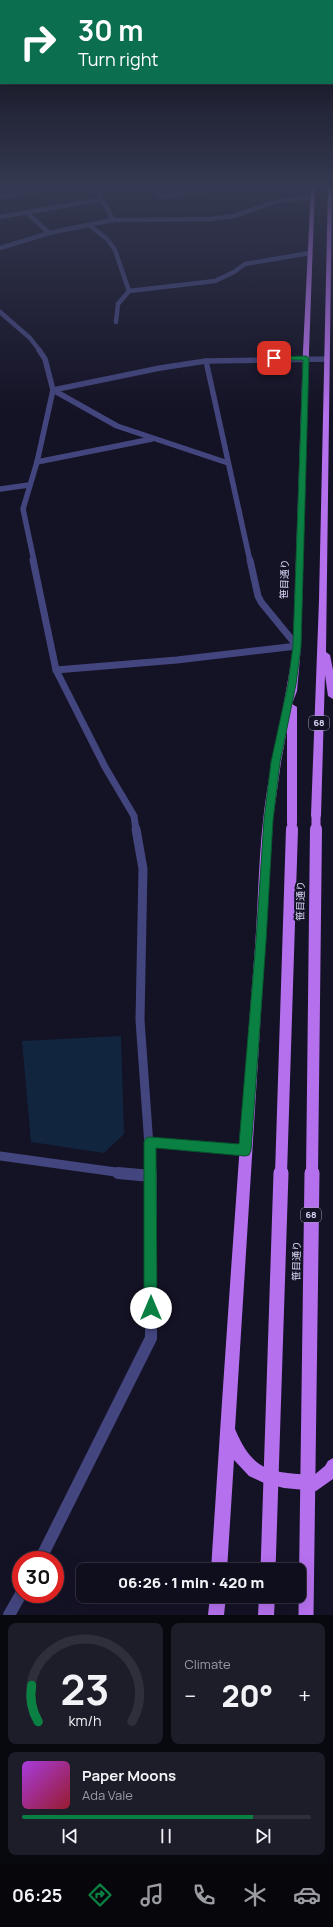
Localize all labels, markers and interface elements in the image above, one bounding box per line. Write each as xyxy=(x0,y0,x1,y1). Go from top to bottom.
text: 30 m xyxy=(78,11,143,49)
icon: right xyxy=(12,16,64,68)
text: Turn right xyxy=(78,47,159,71)
pin xyxy=(257,341,291,375)
icon: arrive xyxy=(263,347,285,369)
street label: 笹目通り xyxy=(276,559,292,599)
road number: 68 xyxy=(309,716,329,730)
street label: 笹目通り xyxy=(293,881,307,921)
road number: 68 xyxy=(301,1208,321,1222)
street label: 笹目通り xyxy=(289,1241,303,1281)
position arrow xyxy=(130,1287,172,1329)
speed limit sign: 30 xyxy=(12,1551,64,1603)
text: 06:26 · 1 min · 420 m xyxy=(118,1572,264,1593)
text: Climate xyxy=(185,1655,231,1673)
text: 23 xyxy=(61,1660,110,1716)
text: 20° xyxy=(221,1675,273,1716)
text: − xyxy=(185,1681,196,1711)
text: + xyxy=(298,1681,311,1711)
text: km/h xyxy=(69,1710,102,1729)
text: Paper Moons xyxy=(82,1765,176,1786)
text: Ada Vale xyxy=(82,1786,133,1804)
icon: previous xyxy=(59,1825,81,1847)
icon: pause xyxy=(155,1825,177,1847)
icon: next xyxy=(252,1825,274,1847)
icon: directions xyxy=(86,1881,114,1909)
icon: music xyxy=(138,1881,166,1909)
icon: phone xyxy=(190,1881,218,1909)
icon: climate xyxy=(241,1881,269,1909)
icon: car xyxy=(293,1881,321,1909)
text: 06:25 xyxy=(12,1883,62,1907)

